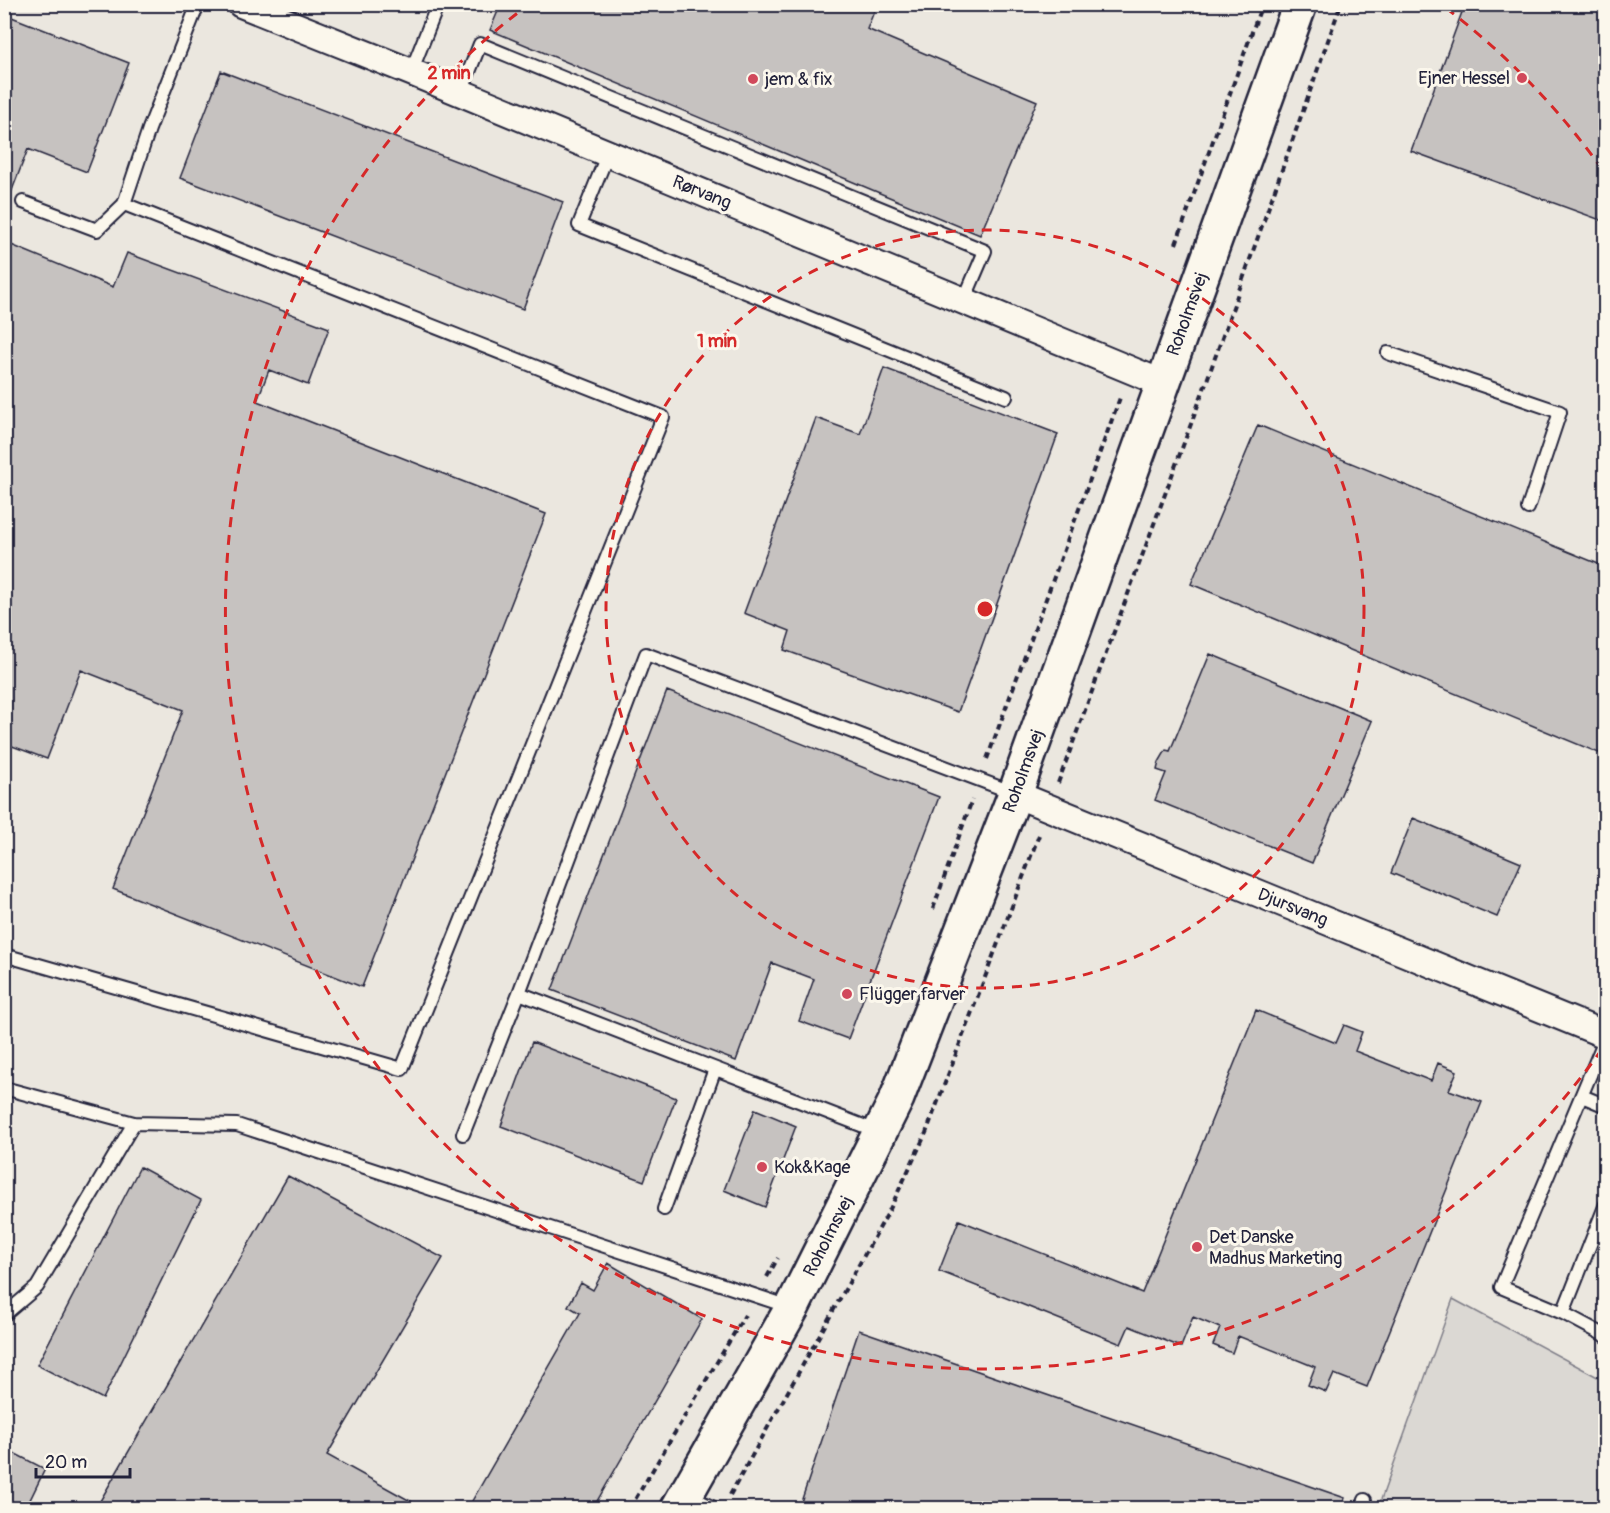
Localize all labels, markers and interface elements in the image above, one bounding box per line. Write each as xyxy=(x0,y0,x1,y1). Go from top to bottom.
text: 2 min xyxy=(427,62,471,85)
place label: Ejner Hessel xyxy=(1418,67,1510,90)
place label: jem & fix xyxy=(764,68,832,91)
marker: Ejner Hessel xyxy=(1515,71,1529,85)
marker: jem & fix xyxy=(746,72,760,86)
street label: Rørvang xyxy=(669,170,735,215)
street label: Roholmsvej xyxy=(1162,269,1213,359)
text: 1 min xyxy=(697,330,737,353)
centre of rings xyxy=(975,599,995,619)
street label: Roholmsvej xyxy=(998,726,1049,816)
street label: Djursvang xyxy=(1254,883,1331,932)
place label: Flügger farver xyxy=(859,983,966,1006)
marker: Flügger farver xyxy=(840,987,854,1001)
place label: Kok&Kage xyxy=(774,1156,851,1179)
marker: Kok&Kage xyxy=(755,1160,769,1174)
street label: Roholmsvej xyxy=(798,1192,859,1280)
place label: Det Danske Madhus Marketing xyxy=(1209,1226,1342,1270)
marker: Det Danske Madhus Marketing xyxy=(1190,1240,1204,1254)
scale bar xyxy=(36,1441,130,1479)
text: 20 m xyxy=(45,1451,87,1474)

